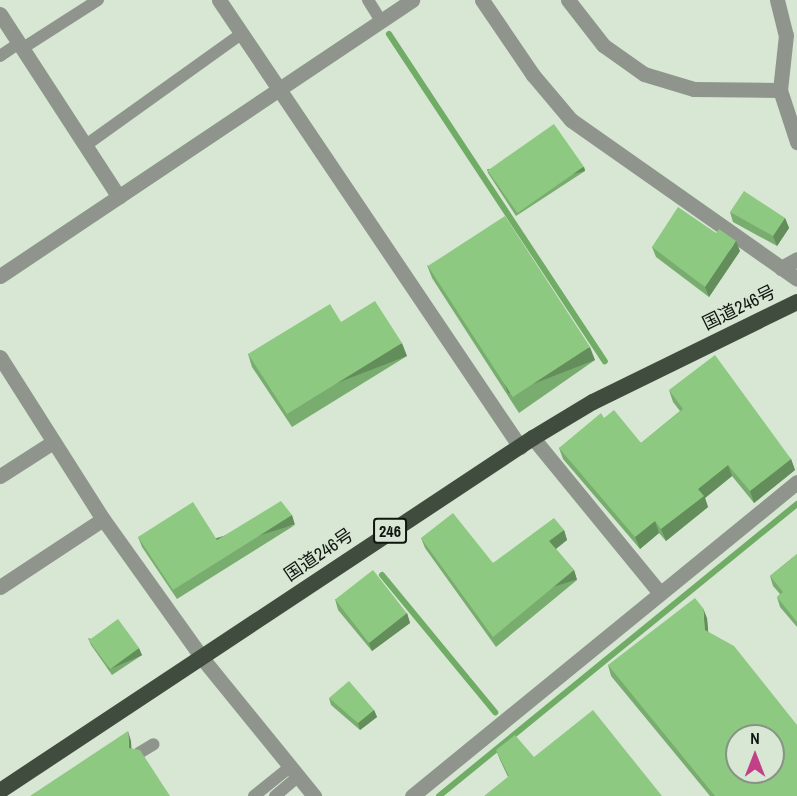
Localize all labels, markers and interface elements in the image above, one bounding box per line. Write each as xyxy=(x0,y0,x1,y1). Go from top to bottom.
street label: 国道246号 xyxy=(699,281,779,335)
road number: 246 xyxy=(372,518,408,544)
street label: 国道246号 xyxy=(280,524,358,586)
north arrow xyxy=(725,724,785,784)
text: N xyxy=(750,727,760,749)

